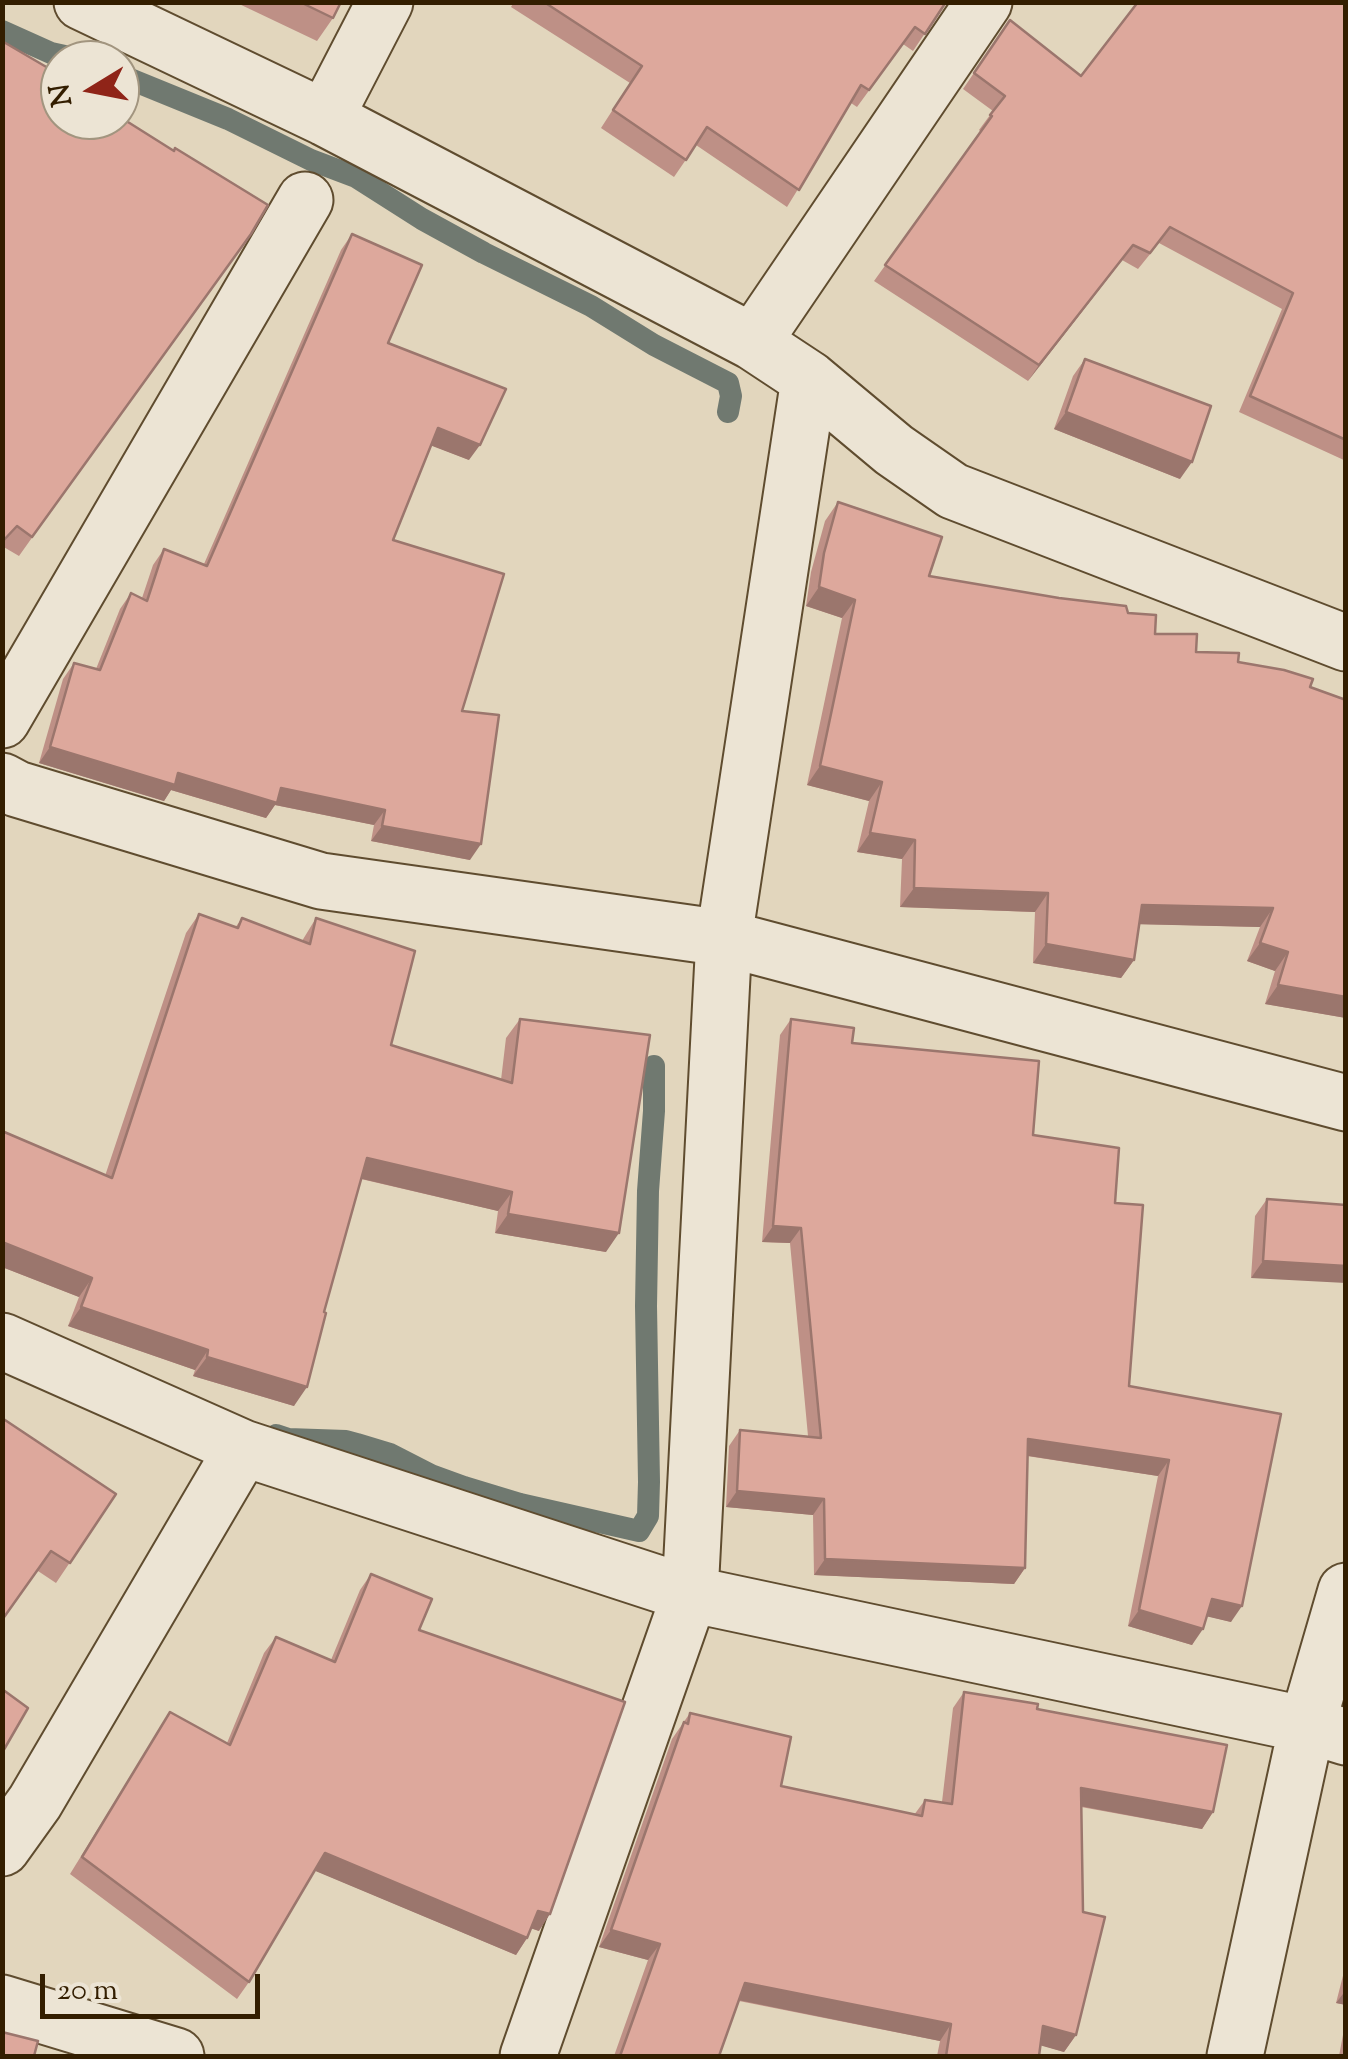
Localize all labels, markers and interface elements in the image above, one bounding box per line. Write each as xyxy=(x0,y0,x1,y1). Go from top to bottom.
north arrow xyxy=(40,40,140,140)
text: N xyxy=(41,80,84,109)
scale bar xyxy=(45,1954,265,2016)
text: 20 m xyxy=(57,1970,118,2013)

